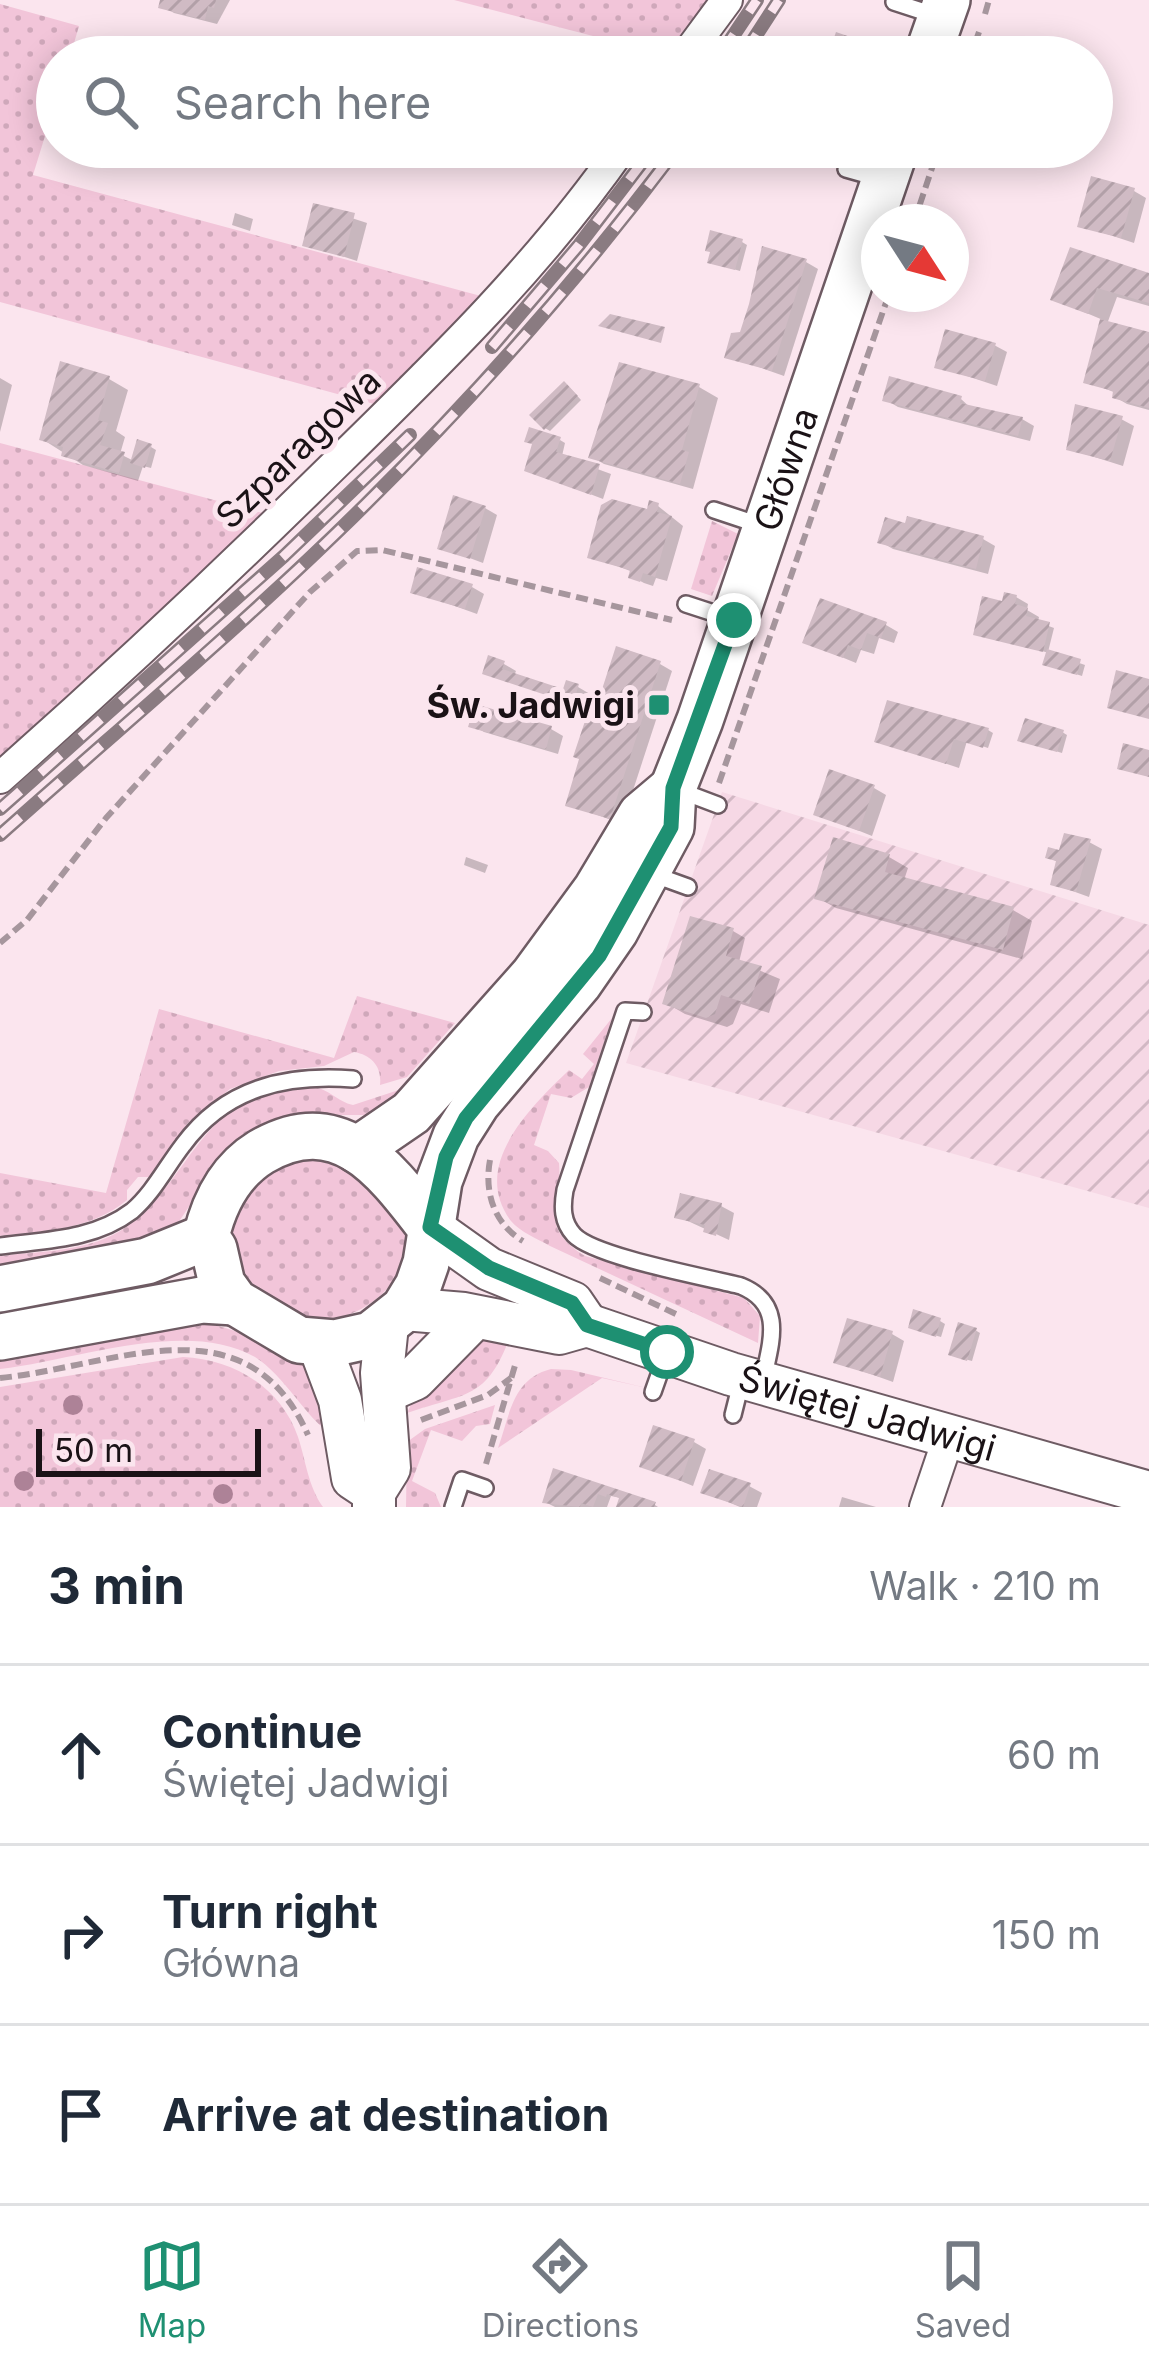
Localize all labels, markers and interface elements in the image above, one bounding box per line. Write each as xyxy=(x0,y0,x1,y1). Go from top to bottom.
search box xyxy=(36,36,1113,168)
icon: search xyxy=(78,69,144,135)
text: Search here xyxy=(174,75,431,130)
north arrow xyxy=(861,204,969,312)
street label: Szparagowa xyxy=(206,359,390,537)
street label: Główna xyxy=(744,402,827,537)
route end xyxy=(707,593,761,647)
place label: Św. Jadwigi xyxy=(427,683,635,727)
marker: Św. Jadwigi xyxy=(646,692,672,718)
route start xyxy=(640,1325,694,1379)
street label: Świętej Jadwigi xyxy=(734,1355,1001,1470)
scale bar xyxy=(36,1423,261,1476)
text: 50 m xyxy=(54,1430,133,1470)
text: 3 min xyxy=(48,1555,185,1616)
text: Walk · 210 m xyxy=(869,1562,1101,1609)
text: Continue xyxy=(162,1704,362,1759)
icon: ahead xyxy=(48,1722,114,1788)
text: 60 m xyxy=(1007,1731,1101,1778)
text: Świętej Jadwigi xyxy=(162,1759,449,1806)
text: Turn right xyxy=(162,1884,378,1939)
icon: right xyxy=(48,1902,114,1968)
text: 150 m xyxy=(992,1911,1101,1958)
text: Główna xyxy=(162,1939,300,1986)
icon: arrive xyxy=(48,2082,114,2148)
text: Arrive at destination xyxy=(162,2087,609,2142)
tab: Map xyxy=(138,2233,206,2345)
tab: Directions xyxy=(482,2233,639,2345)
tab: Saved xyxy=(915,2233,1011,2345)

